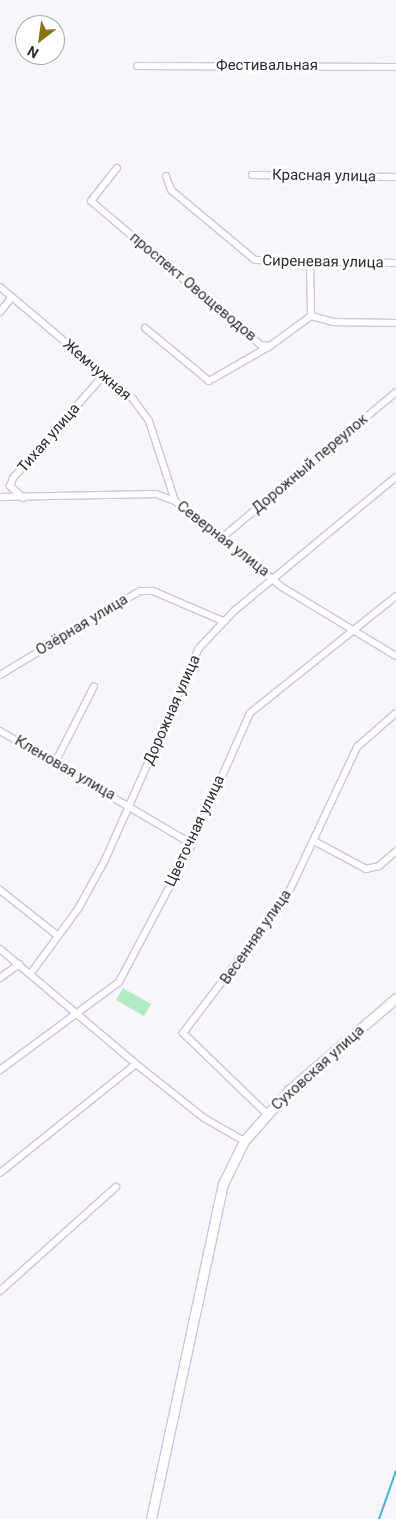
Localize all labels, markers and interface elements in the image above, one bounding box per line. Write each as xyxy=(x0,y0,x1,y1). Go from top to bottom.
north arrow xyxy=(15,15,65,65)
text: N xyxy=(25,43,41,62)
street label: Фестивальная xyxy=(216,57,318,75)
street label: Красная улица xyxy=(272,166,376,186)
street label: проспект Овощеводов xyxy=(126,229,260,345)
street label: Сиреневая улица xyxy=(262,252,384,272)
street label: Жемчужная xyxy=(59,336,135,404)
street label: Тихая улица xyxy=(14,400,84,476)
street label: Дорожный переулок xyxy=(248,410,372,518)
street label: Северная улица xyxy=(173,497,273,581)
street label: Озёрная улица xyxy=(33,590,131,660)
street label: Дорожная улица xyxy=(140,652,204,768)
street label: Кленовая улица xyxy=(11,732,119,804)
street label: Цветочная улица xyxy=(161,772,229,890)
street label: Весенняя улица xyxy=(217,886,295,988)
street label: Суховская улица xyxy=(268,1022,368,1114)

